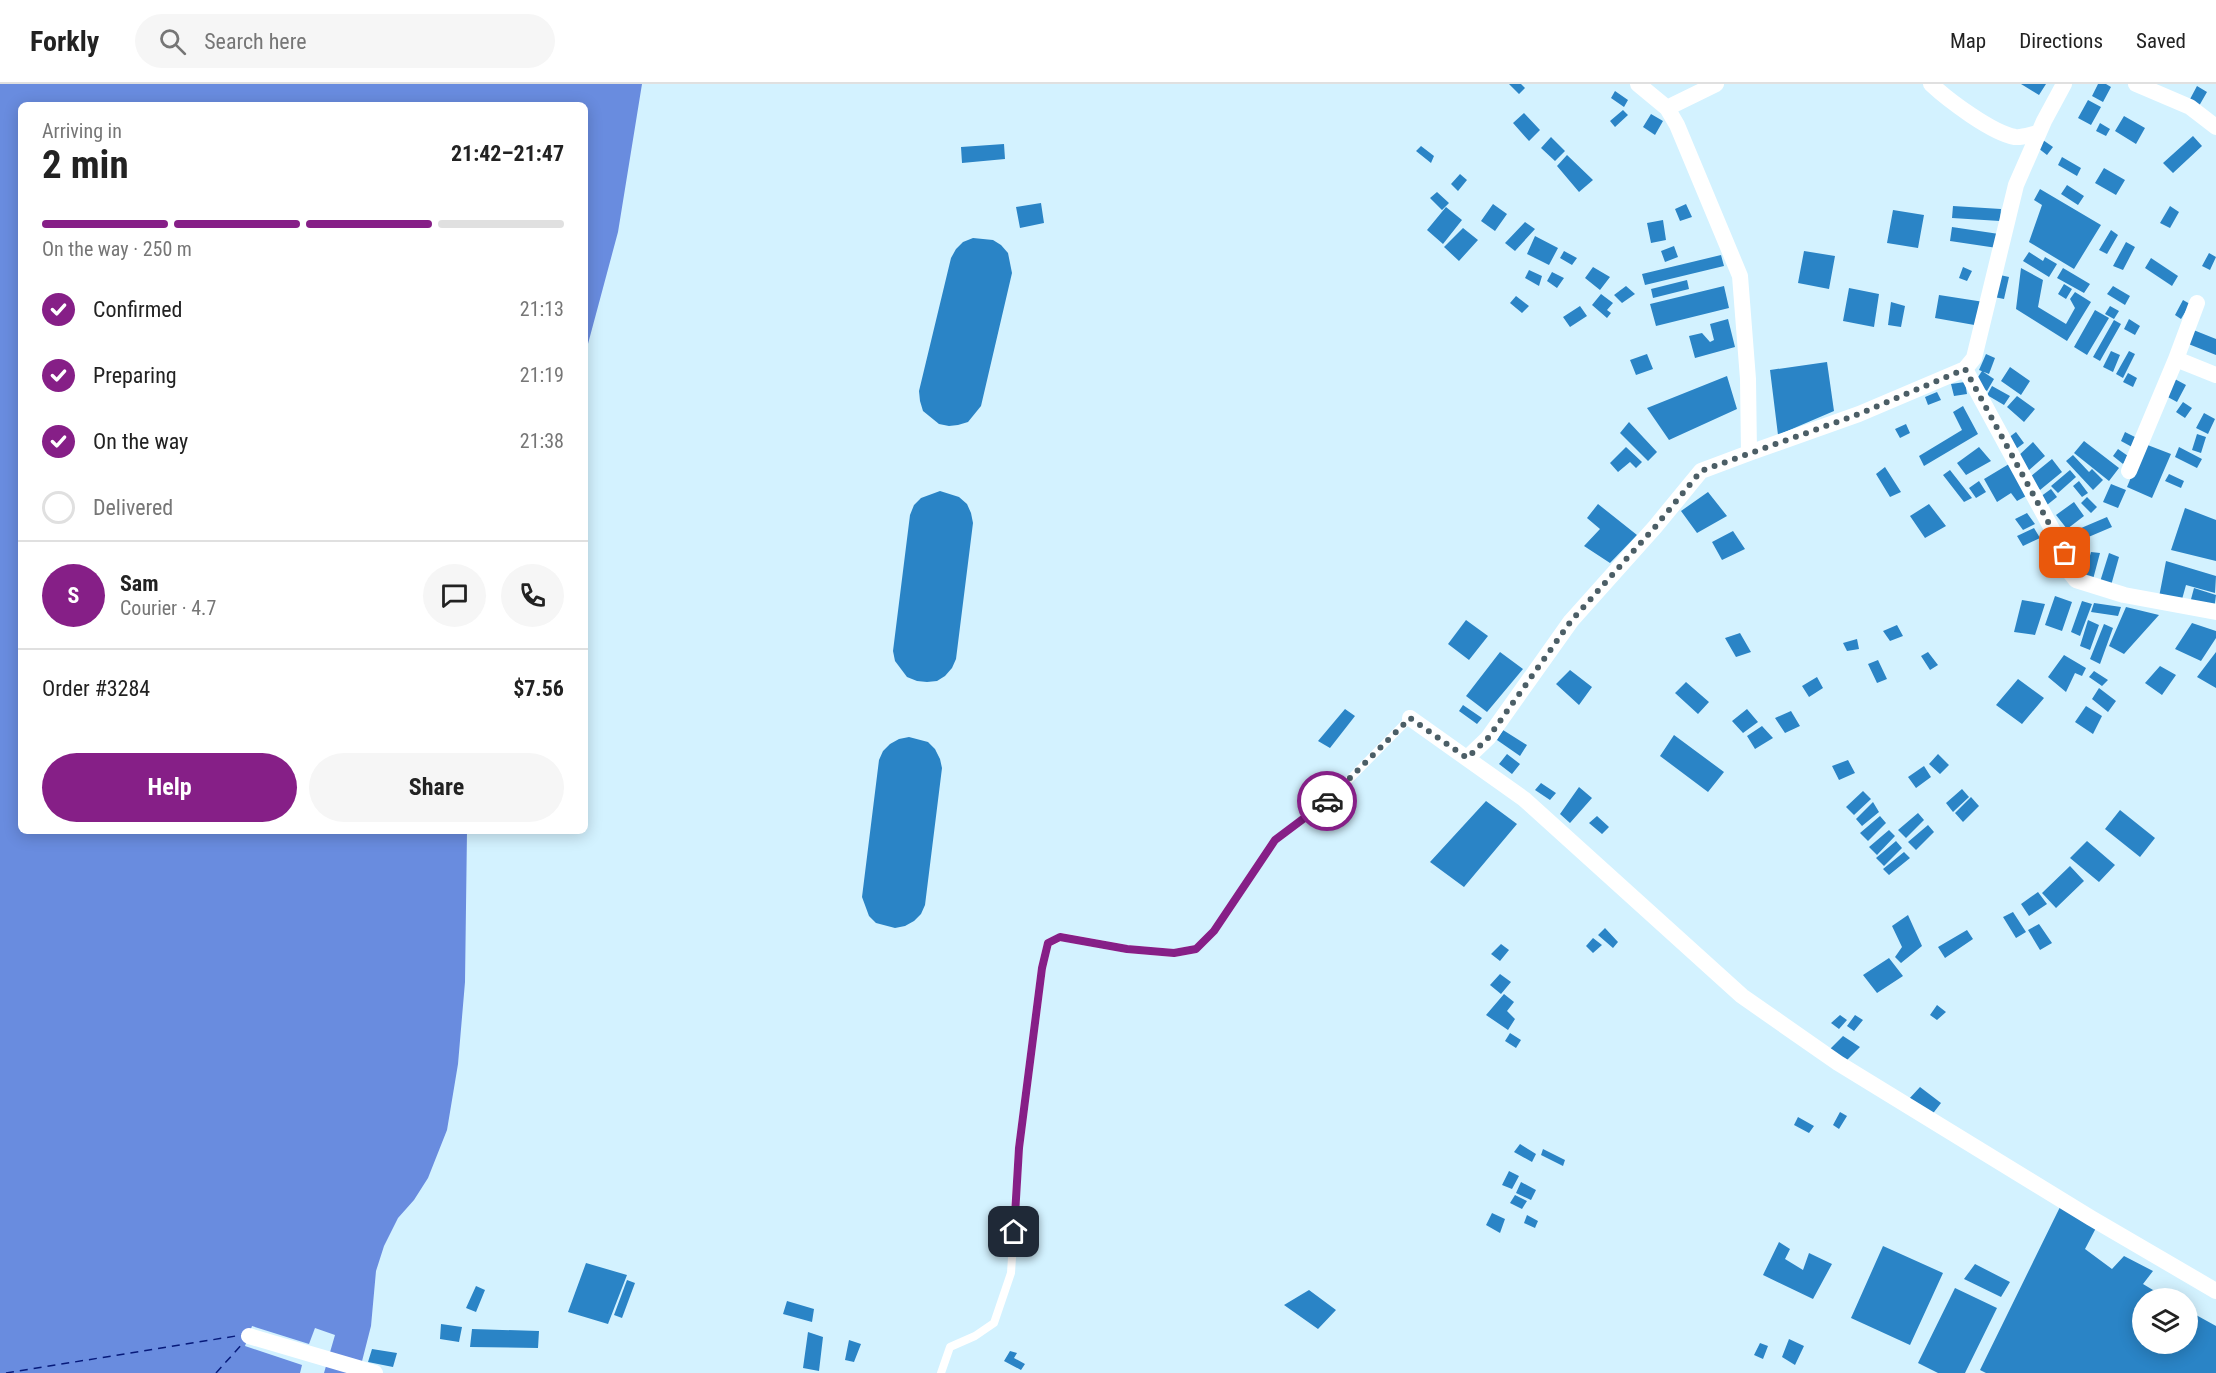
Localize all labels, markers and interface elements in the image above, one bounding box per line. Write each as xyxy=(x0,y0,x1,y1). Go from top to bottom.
search box xyxy=(135,14,555,68)
text: Forkly xyxy=(30,25,99,58)
icon: search xyxy=(156,25,189,58)
text: Search here xyxy=(204,29,307,54)
text: Map xyxy=(1950,29,1986,53)
text: Directions xyxy=(2019,29,2103,53)
text: Saved xyxy=(2136,29,2186,53)
text: Arriving in xyxy=(42,119,122,143)
text: 21:42–21:47 xyxy=(451,141,564,166)
text: 2 min xyxy=(42,142,129,188)
text: On the way · 250 m xyxy=(42,237,192,261)
icon: check xyxy=(42,293,75,326)
text: Confirmed xyxy=(93,297,182,322)
text: 21:13 xyxy=(520,297,564,321)
icon: check xyxy=(42,359,75,392)
text: Preparing xyxy=(93,363,177,388)
text: 21:19 xyxy=(520,363,564,387)
icon: check xyxy=(42,425,75,458)
text: On the way xyxy=(93,429,188,454)
text: 21:38 xyxy=(520,429,564,453)
text: Delivered xyxy=(93,495,173,520)
pin xyxy=(2039,527,2090,578)
icon: bag xyxy=(2048,536,2081,569)
button: chat xyxy=(423,564,486,627)
button: phone xyxy=(501,564,564,627)
text: Sam xyxy=(120,571,159,596)
text: S xyxy=(68,583,79,608)
text: Courier · 4.7 xyxy=(120,596,216,620)
text: Order #3284 xyxy=(42,676,150,701)
text: $7.56 xyxy=(513,676,564,701)
button: Help xyxy=(42,753,297,822)
button: Share xyxy=(309,753,564,822)
courier xyxy=(1297,771,1357,831)
icon: car xyxy=(1311,785,1344,818)
pin xyxy=(988,1206,1039,1257)
icon: home xyxy=(997,1215,1030,1248)
map controls xyxy=(2132,1288,2198,1354)
button: layers xyxy=(2132,1288,2198,1354)

